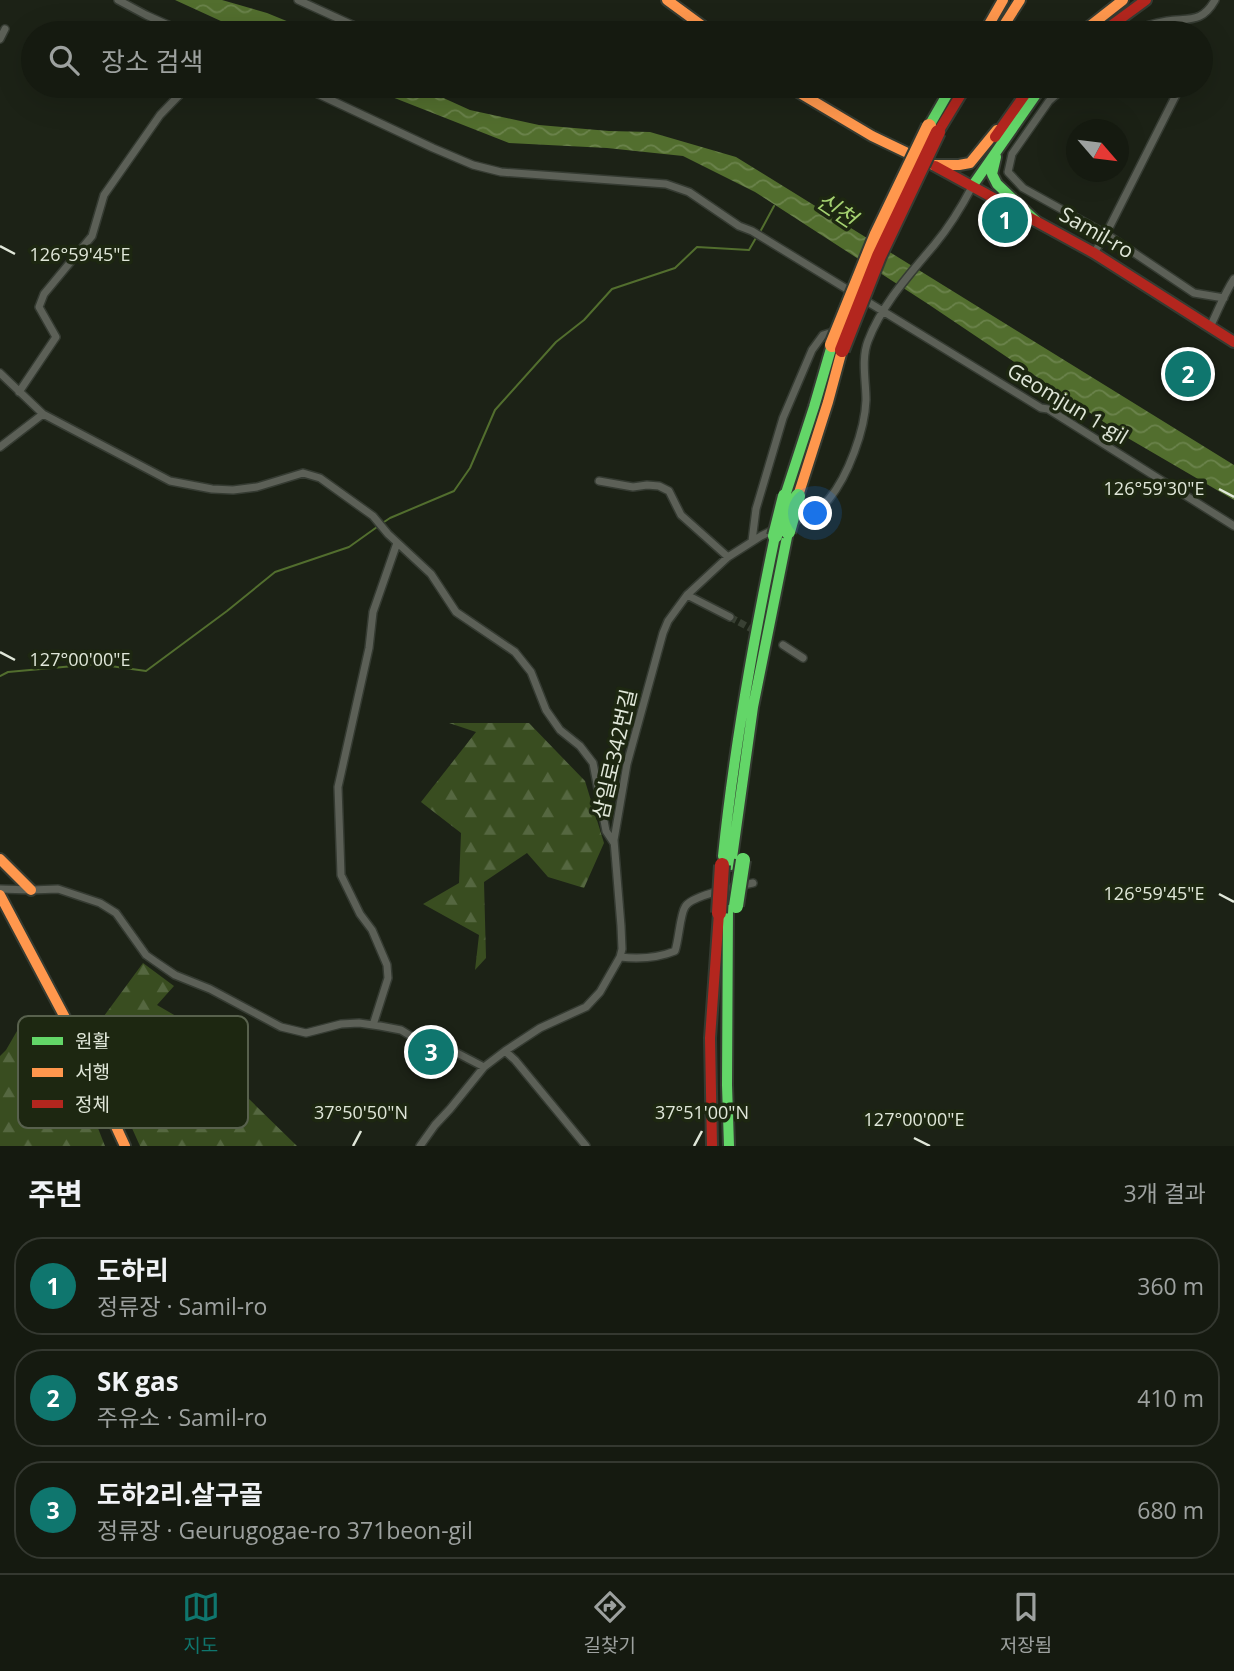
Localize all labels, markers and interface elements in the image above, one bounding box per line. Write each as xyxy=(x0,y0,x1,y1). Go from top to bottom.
search box xyxy=(21,21,1213,98)
icon: search xyxy=(45,41,83,79)
text: 장소 검색 xyxy=(101,43,203,79)
north arrow xyxy=(1066,119,1129,182)
water label: 신천 xyxy=(811,184,866,236)
pin: 1 xyxy=(982,194,1028,246)
street label: Samil-ro xyxy=(1055,200,1139,264)
text: 126°59'45"E xyxy=(30,242,130,266)
pin: 2 xyxy=(1165,348,1211,400)
street label: Geomjun 1-gil xyxy=(1002,356,1134,450)
text: 126°59'30"E xyxy=(1104,476,1204,500)
your location xyxy=(798,496,832,530)
text: 127°00'00"E xyxy=(30,647,130,671)
street label: 삼일로342번길 xyxy=(585,686,643,822)
text: 126°59'45"E xyxy=(1104,881,1204,905)
legend xyxy=(18,1016,248,1128)
pin: 3 xyxy=(408,1026,454,1078)
text: 원활 xyxy=(75,1028,110,1054)
text: 서행 xyxy=(75,1059,110,1085)
text: 정체 xyxy=(75,1091,110,1117)
text: 37°50'50"N xyxy=(314,1100,408,1124)
text: 37°51'00"N xyxy=(655,1100,749,1124)
text: 127°00'00"E xyxy=(864,1107,964,1131)
text: 주변 xyxy=(28,1173,83,1214)
text: 3개 결과 xyxy=(1123,1177,1206,1209)
text: 도하리 xyxy=(97,1252,169,1288)
text: 1 xyxy=(46,1270,60,1302)
text: 360 m xyxy=(1137,1270,1204,1302)
text: 정류장 · Samil-ro xyxy=(97,1290,267,1322)
text: SK gas xyxy=(97,1363,179,1399)
text: 2 xyxy=(46,1382,60,1414)
text: 410 m xyxy=(1137,1382,1204,1414)
text: 주유소 · Samil-ro xyxy=(97,1401,267,1433)
text: 도하2리.살구골 xyxy=(97,1476,263,1512)
text: 3 xyxy=(46,1494,60,1526)
text: 680 m xyxy=(1137,1494,1204,1526)
text: 정류장 · Geurugogae-ro 371beon-gil xyxy=(97,1514,473,1546)
tab: 지도 xyxy=(182,1588,220,1658)
tab: 길찾기 xyxy=(584,1588,636,1658)
tab: 저장됨 xyxy=(1000,1588,1052,1658)

